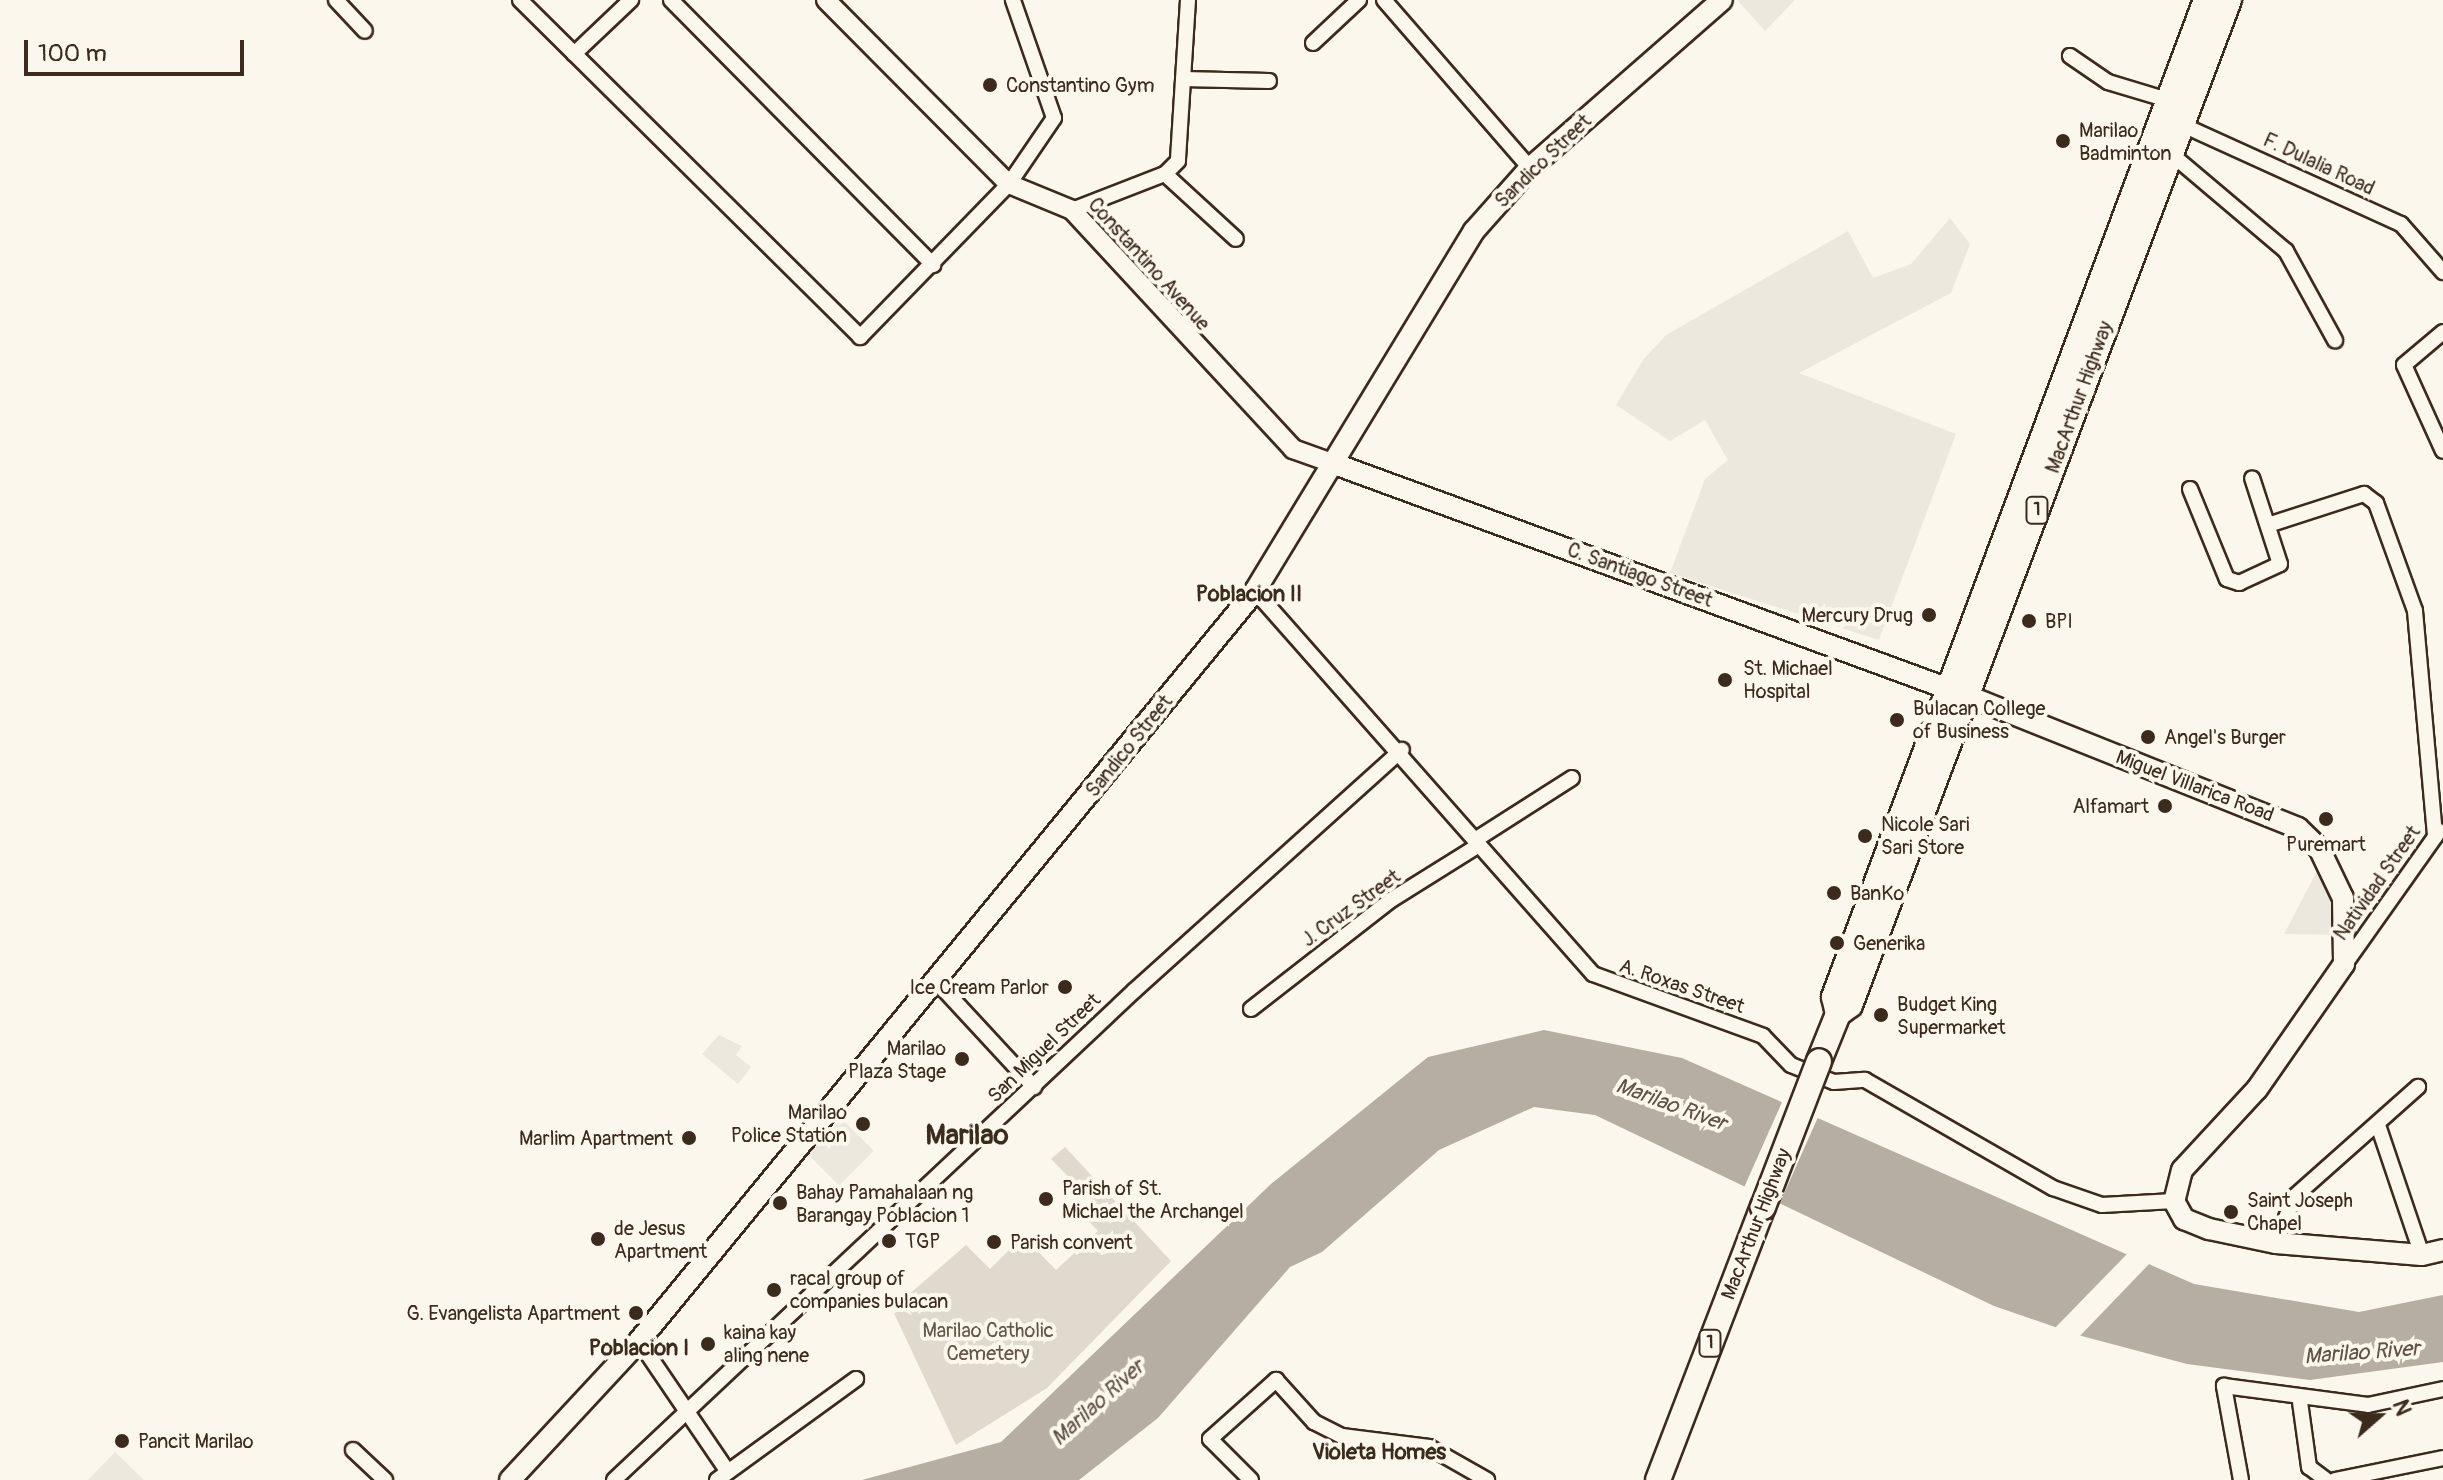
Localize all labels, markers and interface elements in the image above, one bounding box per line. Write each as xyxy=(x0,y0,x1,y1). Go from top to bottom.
scale bar xyxy=(28,24,248,74)
text: 100 m xyxy=(38,39,107,68)
place label: Constantino Gym xyxy=(1006,73,1154,97)
marker: Constantino Gym xyxy=(981,76,999,94)
street label: Sandico Street xyxy=(1490,109,1596,213)
place label: Marilao Badminton xyxy=(2079,118,2172,165)
street label: F. Dulalia Road xyxy=(2259,128,2379,200)
marker: Marilao Badminton xyxy=(2054,132,2072,150)
street label: Constantino Avenue xyxy=(1083,193,1215,335)
street label: MacArthur Highway xyxy=(2040,318,2118,476)
road number: 1 xyxy=(2025,496,2049,524)
street label: C. Santiago Street xyxy=(1564,538,1716,612)
district label: Poblacion II xyxy=(1196,582,1302,608)
place label: Mercury Drug xyxy=(1802,603,1913,627)
marker: Mercury Drug xyxy=(1920,606,1938,624)
place label: BPI xyxy=(2045,609,2073,633)
marker: BPI xyxy=(2020,612,2038,630)
place label: St. Michael Hospital xyxy=(1743,656,1833,703)
marker: St. Michael Hospital xyxy=(1714,669,1736,691)
street label: Sandico Street xyxy=(1080,690,1178,802)
place label: Bulacan College of Business xyxy=(1913,696,2045,743)
marker: Bulacan College of Business xyxy=(1888,711,1906,729)
place label: Angel's Burger xyxy=(2164,725,2286,749)
marker: Angel's Burger xyxy=(2139,728,2157,746)
street label: Miguel Villarica Road xyxy=(2113,745,2277,827)
place label: Alfamart xyxy=(2072,794,2149,818)
marker: Alfamart xyxy=(2156,797,2174,815)
marker: Puremart xyxy=(2317,810,2335,828)
place label: Nicole Sari Sari Store xyxy=(1881,812,1970,859)
street label: Natividad Street xyxy=(2329,821,2425,945)
marker: Nicole Sari Sari Store xyxy=(1856,827,1874,845)
place label: Puremart xyxy=(2286,832,2366,856)
street label: J. Cruz Street xyxy=(1297,864,1405,952)
place label: BanKo xyxy=(1850,881,1904,905)
marker: BanKo xyxy=(1825,884,1843,902)
place label: Generika xyxy=(1853,931,1925,955)
marker: Generika xyxy=(1828,934,1846,952)
street label: A. Roxas Street xyxy=(1616,953,1748,1019)
place label: Ice Cream Parlor xyxy=(909,975,1049,999)
marker: Ice Cream Parlor xyxy=(1056,978,1074,996)
street label: San Miguel Street xyxy=(983,988,1105,1108)
place label: Budget King Supermarket xyxy=(1897,992,2006,1039)
marker: Budget King Supermarket xyxy=(1872,1006,1890,1024)
place label: Marilao Plaza Stage xyxy=(848,1036,946,1083)
marker: Marilao Plaza Stage xyxy=(953,1050,971,1068)
water label: Marilao River xyxy=(1612,1073,1730,1137)
place label: Marilao Police Station xyxy=(731,1100,847,1147)
marker: Marilao Police Station xyxy=(854,1115,872,1133)
district label: Marilao xyxy=(926,1119,1008,1153)
place label: Marlim Apartment xyxy=(519,1126,673,1150)
marker: Marlim Apartment xyxy=(680,1129,698,1147)
street label: MacArthur Highway xyxy=(1716,1145,1796,1303)
place label: Parish of St. Michael the Archangel xyxy=(1062,1176,1244,1223)
place label: Bahay Pamahalaan ng Barangay Poblacion 1 xyxy=(796,1180,973,1227)
place label: Saint Joseph Chapel xyxy=(2247,1188,2353,1235)
marker: Parish of St. Michael the Archangel xyxy=(1037,1190,1055,1208)
marker: Bahay Pamahalaan ng Barangay Poblacion 1 xyxy=(771,1194,789,1212)
marker: Saint Joseph Chapel xyxy=(2222,1203,2240,1221)
place label: de Jesus Apartment xyxy=(614,1216,707,1263)
place label: TGP xyxy=(905,1229,940,1253)
marker: de Jesus Apartment xyxy=(589,1230,607,1248)
place label: Parish convent xyxy=(1010,1230,1133,1254)
marker: TGP xyxy=(880,1232,898,1250)
marker: Parish convent xyxy=(985,1233,1003,1251)
place label: racal group of companies bulacan xyxy=(790,1266,948,1313)
marker: racal group of companies bulacan xyxy=(765,1281,783,1299)
place label: G. Evangelista Apartment xyxy=(406,1301,620,1325)
marker: G. Evangelista Apartment xyxy=(627,1304,645,1322)
park label: Marilao Catholic Cemetery xyxy=(922,1318,1054,1365)
place label: kaina kay aling nene xyxy=(724,1320,809,1367)
road number: 1 xyxy=(1698,1329,1722,1357)
marker: kaina kay aling nene xyxy=(699,1335,717,1353)
district label: Poblacion I xyxy=(589,1336,689,1362)
water label: Marilao River xyxy=(2303,1336,2421,1370)
water label: Marilao River xyxy=(1046,1354,1150,1452)
north arrow xyxy=(2339,1376,2419,1456)
text: N xyxy=(2386,1396,2417,1420)
place label: Pancit Marilao xyxy=(138,1429,254,1453)
marker: Pancit Marilao xyxy=(113,1432,131,1450)
district label: Violeta Homes xyxy=(1312,1440,1446,1466)

